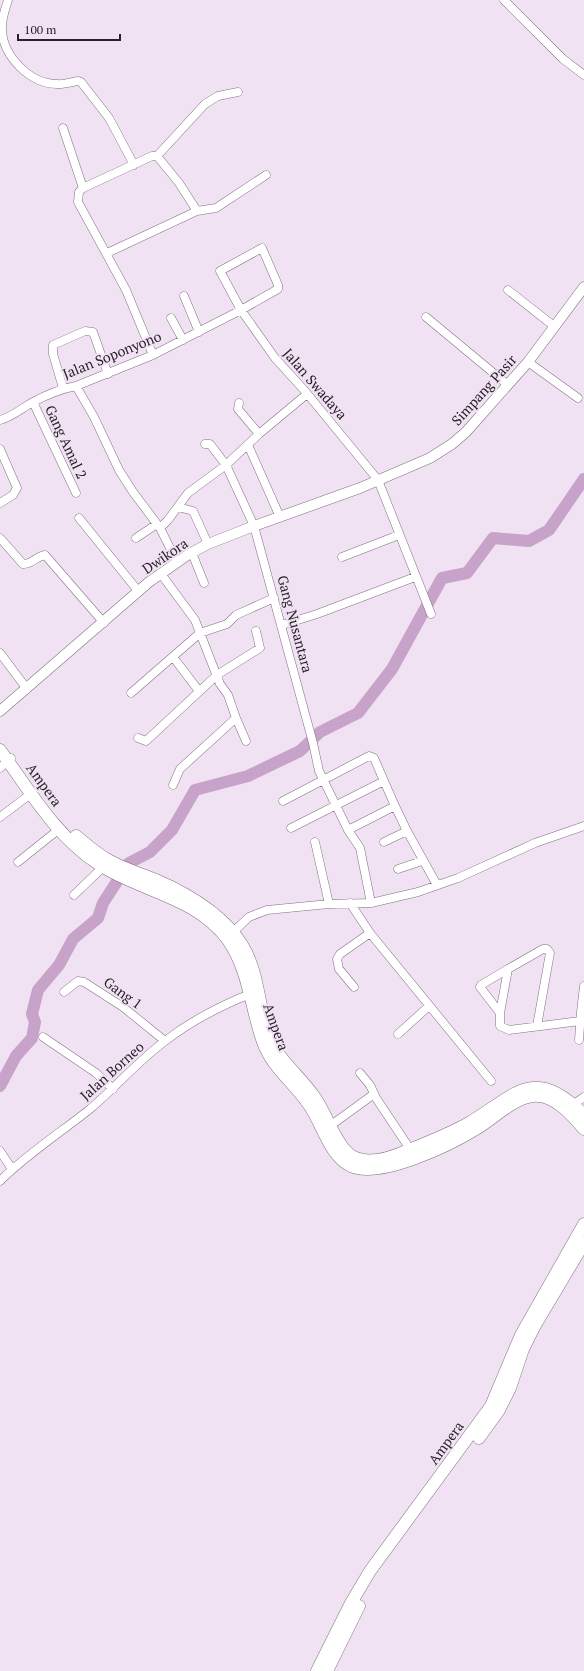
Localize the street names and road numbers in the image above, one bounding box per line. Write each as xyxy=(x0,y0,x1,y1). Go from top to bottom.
street label: Jalan Soponyono xyxy=(60,326,164,383)
street label: Jalan Swadaya xyxy=(279,344,352,423)
street label: Simpang Pasir xyxy=(447,350,521,429)
street label: Gang Amal 2 xyxy=(41,402,92,482)
street label: Dwikora xyxy=(138,533,191,578)
street label: Gang Nusantara xyxy=(273,573,318,675)
street label: Ampera xyxy=(22,759,67,810)
street label: Gang 1 xyxy=(100,972,146,1013)
street label: Ampera xyxy=(259,1001,294,1053)
street label: Jalan Borneo xyxy=(76,1037,148,1104)
street label: Ampera xyxy=(423,1417,468,1468)

